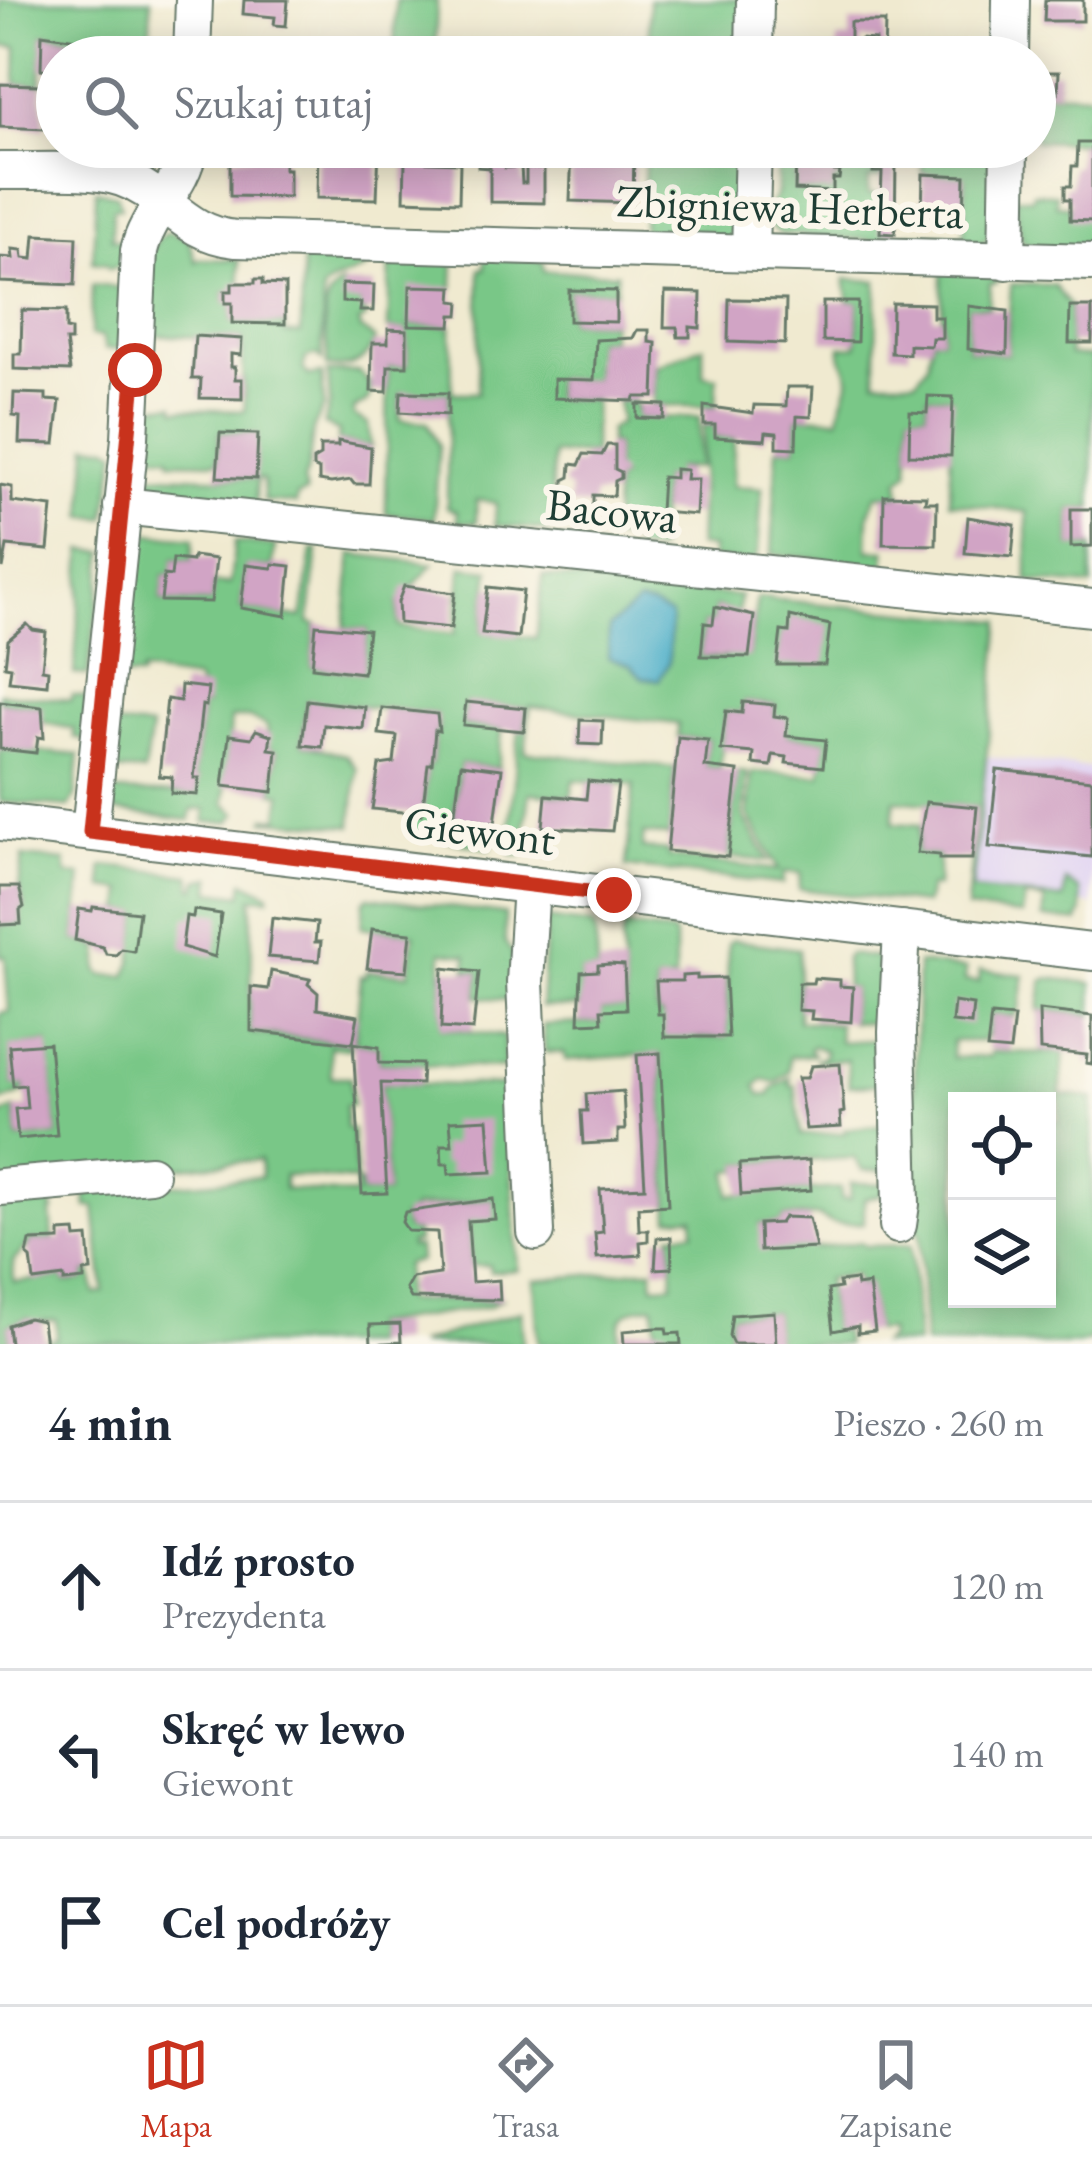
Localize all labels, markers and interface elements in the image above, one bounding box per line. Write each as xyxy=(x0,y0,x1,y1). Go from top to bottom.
search box xyxy=(36,36,1056,168)
icon: search xyxy=(78,69,144,135)
text: Szukaj tutaj xyxy=(174,73,373,131)
street label: Zbigniewa Herberta xyxy=(615,171,965,241)
route start xyxy=(108,343,162,397)
street label: Bacowa xyxy=(544,474,680,546)
street label: Giewont xyxy=(401,792,559,868)
route end xyxy=(587,868,641,922)
map controls xyxy=(948,1092,1056,1308)
button: locate xyxy=(948,1092,1056,1200)
button: layers xyxy=(948,1200,1056,1308)
text: 4 min xyxy=(48,1389,172,1455)
text: Pieszo · 260 m xyxy=(833,1397,1044,1448)
text: Idź prosto xyxy=(162,1531,355,1589)
icon: ahead xyxy=(48,1553,114,1619)
text: 120 m xyxy=(950,1560,1044,1611)
text: Prezydenta xyxy=(162,1589,326,1640)
text: Skręć w lewo xyxy=(162,1699,405,1757)
icon: left xyxy=(48,1721,114,1787)
text: 140 m xyxy=(950,1728,1044,1779)
text: Giewont xyxy=(162,1757,293,1808)
icon: arrive xyxy=(48,1889,114,1955)
text: Cel podróży xyxy=(162,1893,390,1951)
tab: Mapa xyxy=(140,2032,212,2147)
tab: Trasa xyxy=(492,2032,559,2147)
tab: Zapisane xyxy=(839,2032,952,2147)

